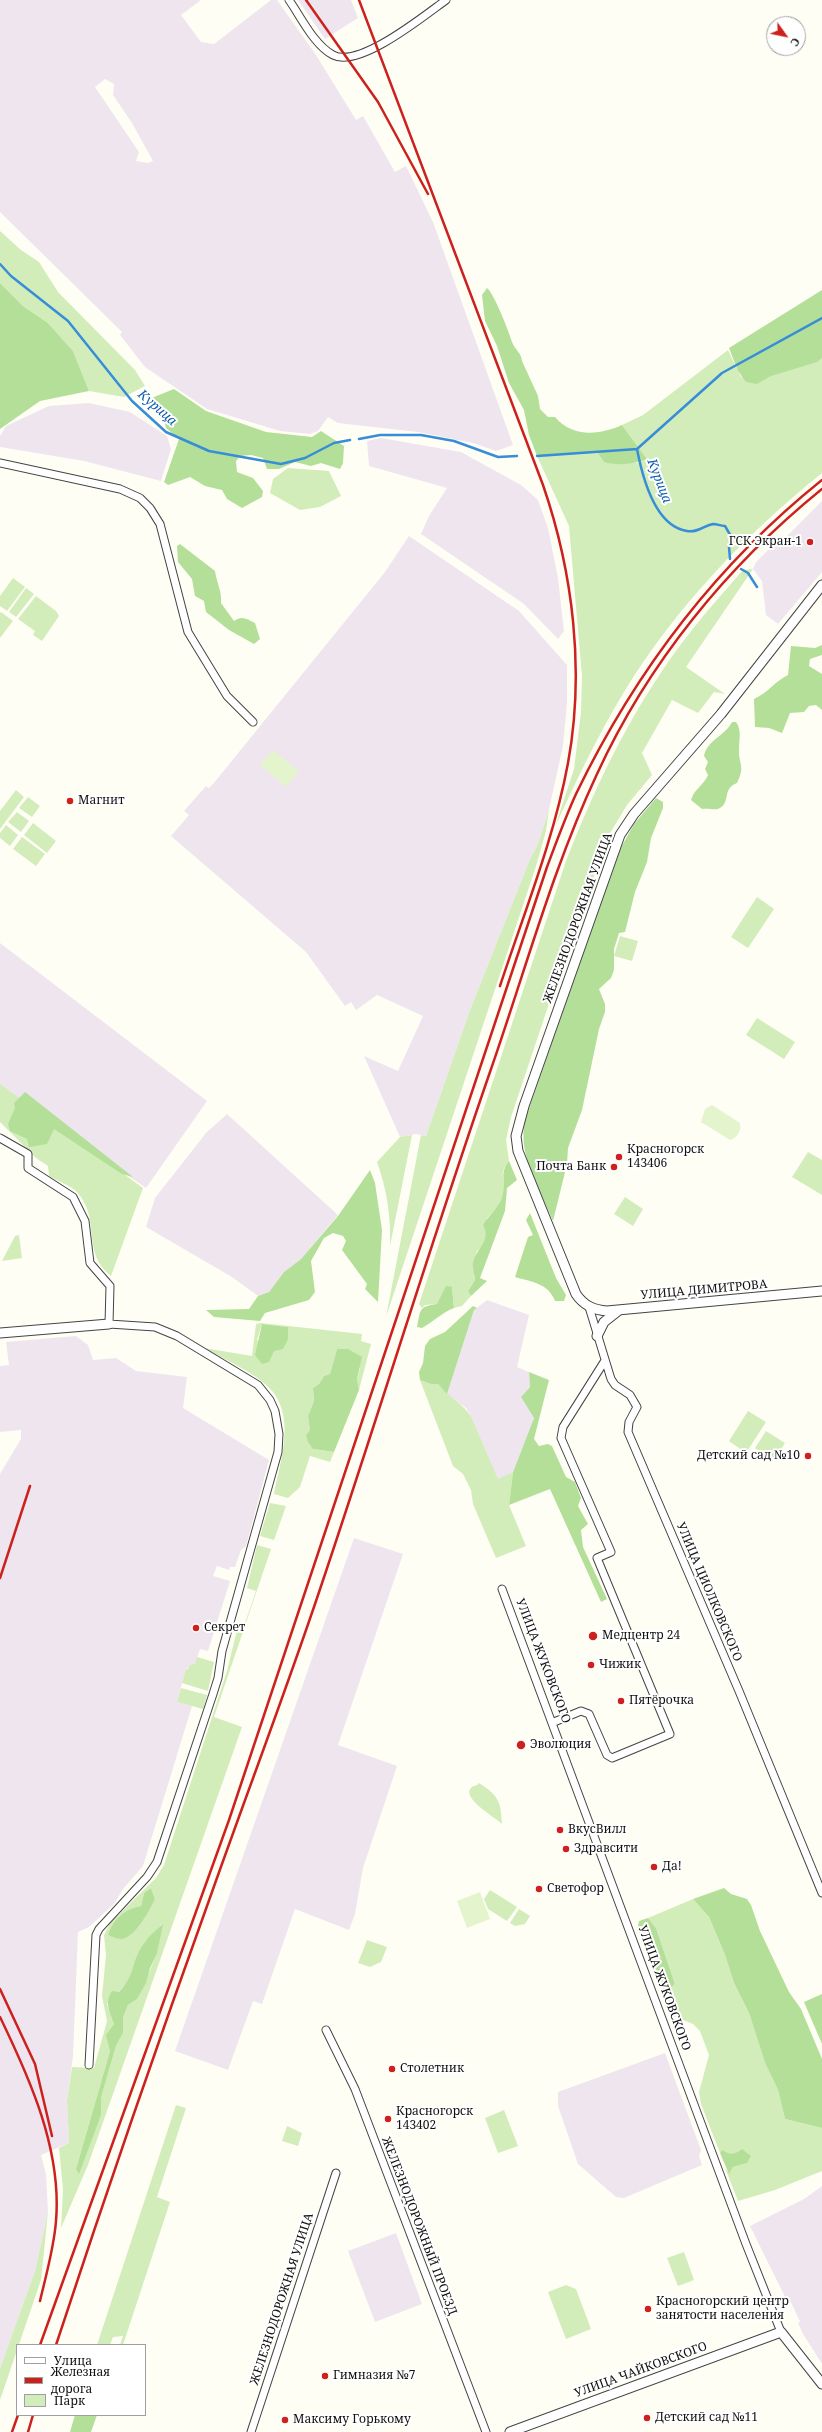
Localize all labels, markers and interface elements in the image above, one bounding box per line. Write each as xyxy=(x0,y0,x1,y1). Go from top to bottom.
north arrow xyxy=(766,16,806,56)
text: С xyxy=(787,35,804,49)
water label: Курица xyxy=(134,387,180,429)
water label: Курица xyxy=(643,457,675,505)
place label: ГСК Экран-1 xyxy=(729,535,802,549)
marker: ГСК Экран-1 xyxy=(805,537,815,547)
place label: Магнит xyxy=(78,794,124,808)
marker: Магнит xyxy=(65,796,75,806)
street label: ЖЕЛЕЗНОДОРОЖНАЯ УЛИЦА xyxy=(540,831,616,1005)
place label: Красногорск 143406 xyxy=(627,1143,704,1171)
marker: Красногорск 143406 xyxy=(614,1152,624,1162)
place label: Почта Банк xyxy=(536,1160,606,1174)
marker: Почта Банк xyxy=(609,1162,619,1172)
street label: УЛИЦА ДИМИТРОВА xyxy=(640,1277,768,1303)
place label: Детский сад №10 xyxy=(697,1449,800,1463)
marker: Детский сад №10 xyxy=(803,1451,813,1461)
street label: УЛИЦА ЦИОЛКОВСКОГО xyxy=(673,1520,745,1664)
street label: УЛИЦА ЖУКОВСКОГО xyxy=(513,1597,573,1725)
place label: Секрет xyxy=(204,1621,245,1635)
marker: Секрет xyxy=(191,1623,201,1633)
place label: Медцентр 24 xyxy=(602,1629,680,1643)
marker: Медцентр 24 xyxy=(587,1630,599,1642)
place label: Чижик xyxy=(599,1658,641,1672)
marker: Чижик xyxy=(586,1660,596,1670)
place label: Пятёрочка xyxy=(629,1694,694,1708)
marker: Пятёрочка xyxy=(616,1696,626,1706)
place label: Эволюция xyxy=(530,1738,591,1752)
marker: Эволюция xyxy=(515,1739,527,1751)
place label: ВкусВилл xyxy=(568,1823,626,1837)
marker: ВкусВилл xyxy=(555,1825,565,1835)
place label: Здравсити xyxy=(574,1842,638,1856)
marker: Здравсити xyxy=(561,1844,571,1854)
place label: Да! xyxy=(662,1860,682,1874)
marker: Да! xyxy=(649,1862,659,1872)
place label: Светофор xyxy=(547,1882,604,1896)
marker: Светофор xyxy=(534,1884,544,1894)
street label: УЛИЦА ЖУКОВСКОГО xyxy=(635,1923,693,2053)
place label: Столетник xyxy=(400,2062,464,2076)
marker: Столетник xyxy=(387,2064,397,2074)
place label: Красногорск 143402 xyxy=(396,2105,473,2133)
marker: Красногорск 143402 xyxy=(383,2114,393,2124)
street label: ЖЕЛЕЗНОДОРОЖНЫЙ ПРОЕЗД xyxy=(378,2135,460,2317)
street label: ЖЕЛЕЗНОДОРОЖНАЯ УЛИЦА xyxy=(247,2211,317,2387)
place label: Красногорский центр занятости населения xyxy=(656,2295,789,2323)
marker: Красногорский центр занятости населения xyxy=(643,2304,653,2314)
street label: УЛИЦА ЧАЙКОВСКОГО xyxy=(573,2339,709,2401)
legend xyxy=(16,2344,146,2416)
text: Улица xyxy=(54,2352,92,2369)
text: Железная дорога xyxy=(51,2363,110,2397)
place label: Гимназия №7 xyxy=(333,2369,415,2383)
marker: Гимназия №7 xyxy=(320,2371,330,2381)
text: Парк xyxy=(54,2392,85,2409)
place label: Детский сад №11 xyxy=(655,2411,758,2425)
place label: Максиму Горькому xyxy=(293,2413,411,2427)
marker: Детский сад №11 xyxy=(642,2413,652,2423)
marker: Максиму Горькому xyxy=(280,2415,290,2425)

